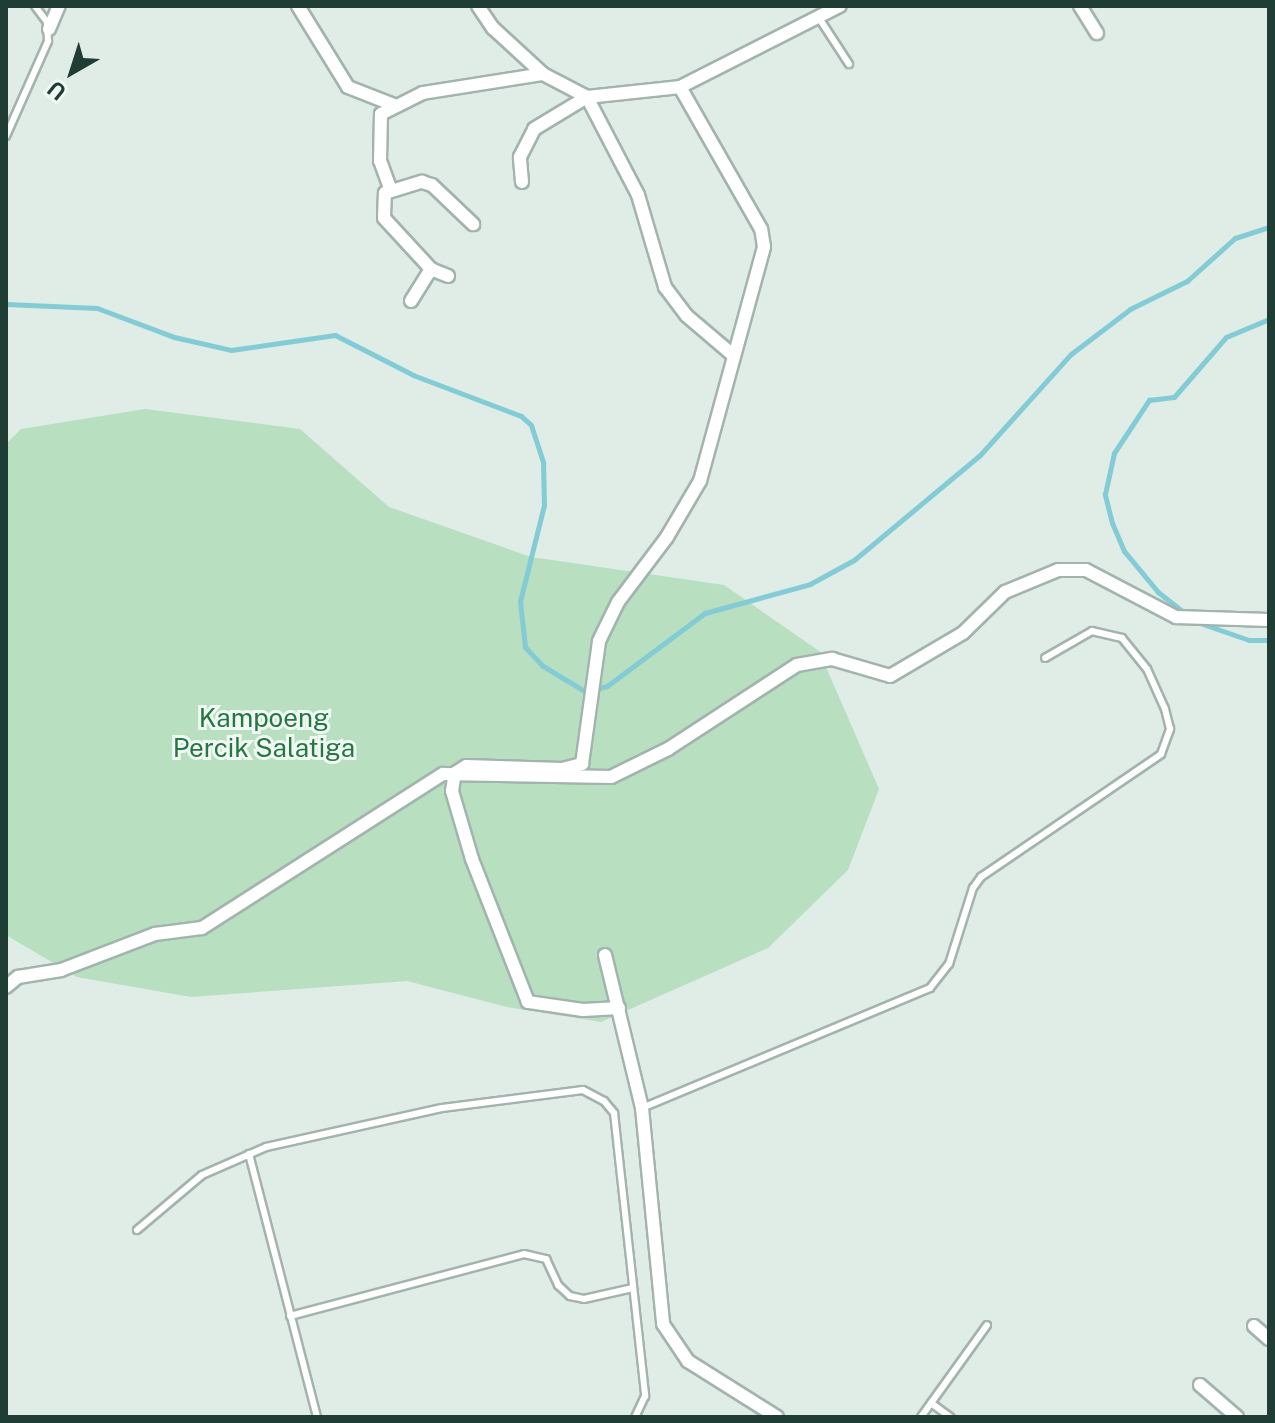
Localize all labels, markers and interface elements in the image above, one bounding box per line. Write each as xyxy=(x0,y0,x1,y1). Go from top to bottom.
north arrow xyxy=(32,32,112,112)
text: U xyxy=(43,76,71,106)
park label: Kampoeng Percik Salatiga xyxy=(173,702,355,764)

